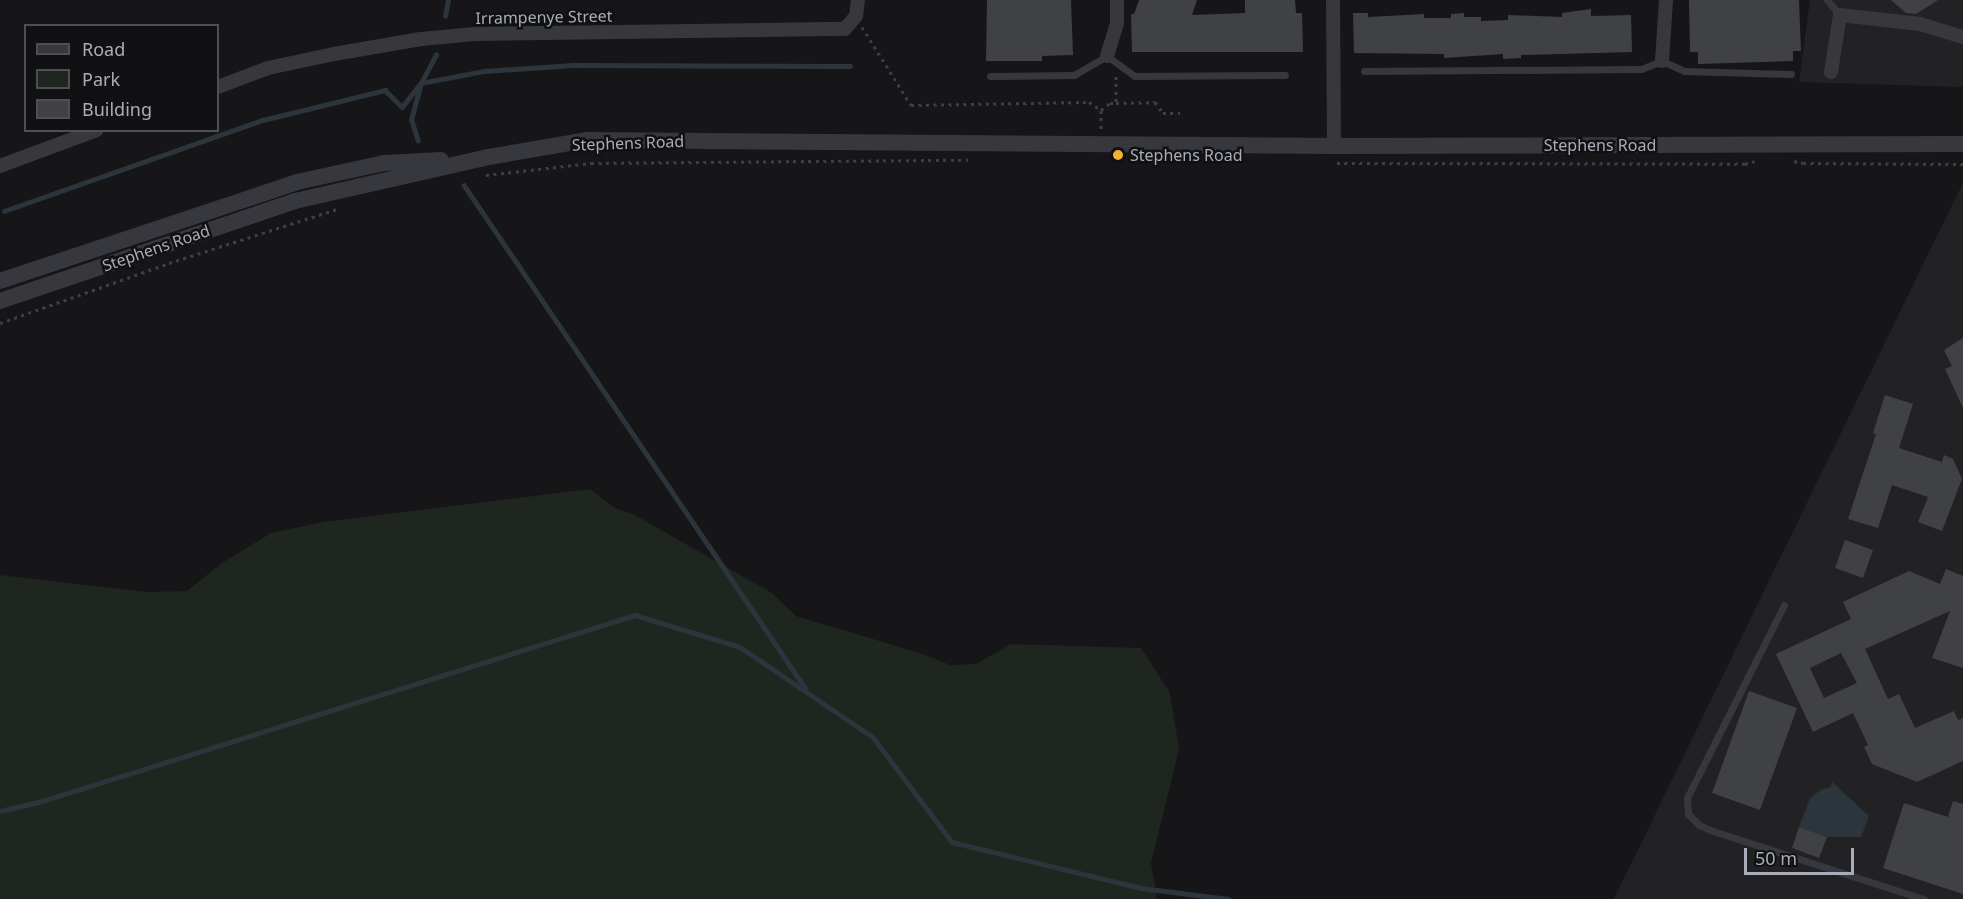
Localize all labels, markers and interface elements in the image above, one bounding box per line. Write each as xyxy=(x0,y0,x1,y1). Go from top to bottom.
street label: Irrampenye Street xyxy=(475,6,613,28)
legend xyxy=(24,24,219,132)
text: Road xyxy=(82,37,125,61)
text: Park xyxy=(82,67,120,91)
text: Building xyxy=(82,97,152,121)
street label: Stephens Road xyxy=(571,131,685,155)
street label: Stephens Road xyxy=(1544,135,1656,155)
place label: Stephens Road xyxy=(1130,145,1242,165)
marker: Stephens Road xyxy=(1111,148,1125,162)
street label: Stephens Road xyxy=(100,221,212,275)
scale bar xyxy=(1747,836,1856,874)
text: 50 m xyxy=(1755,846,1797,870)

